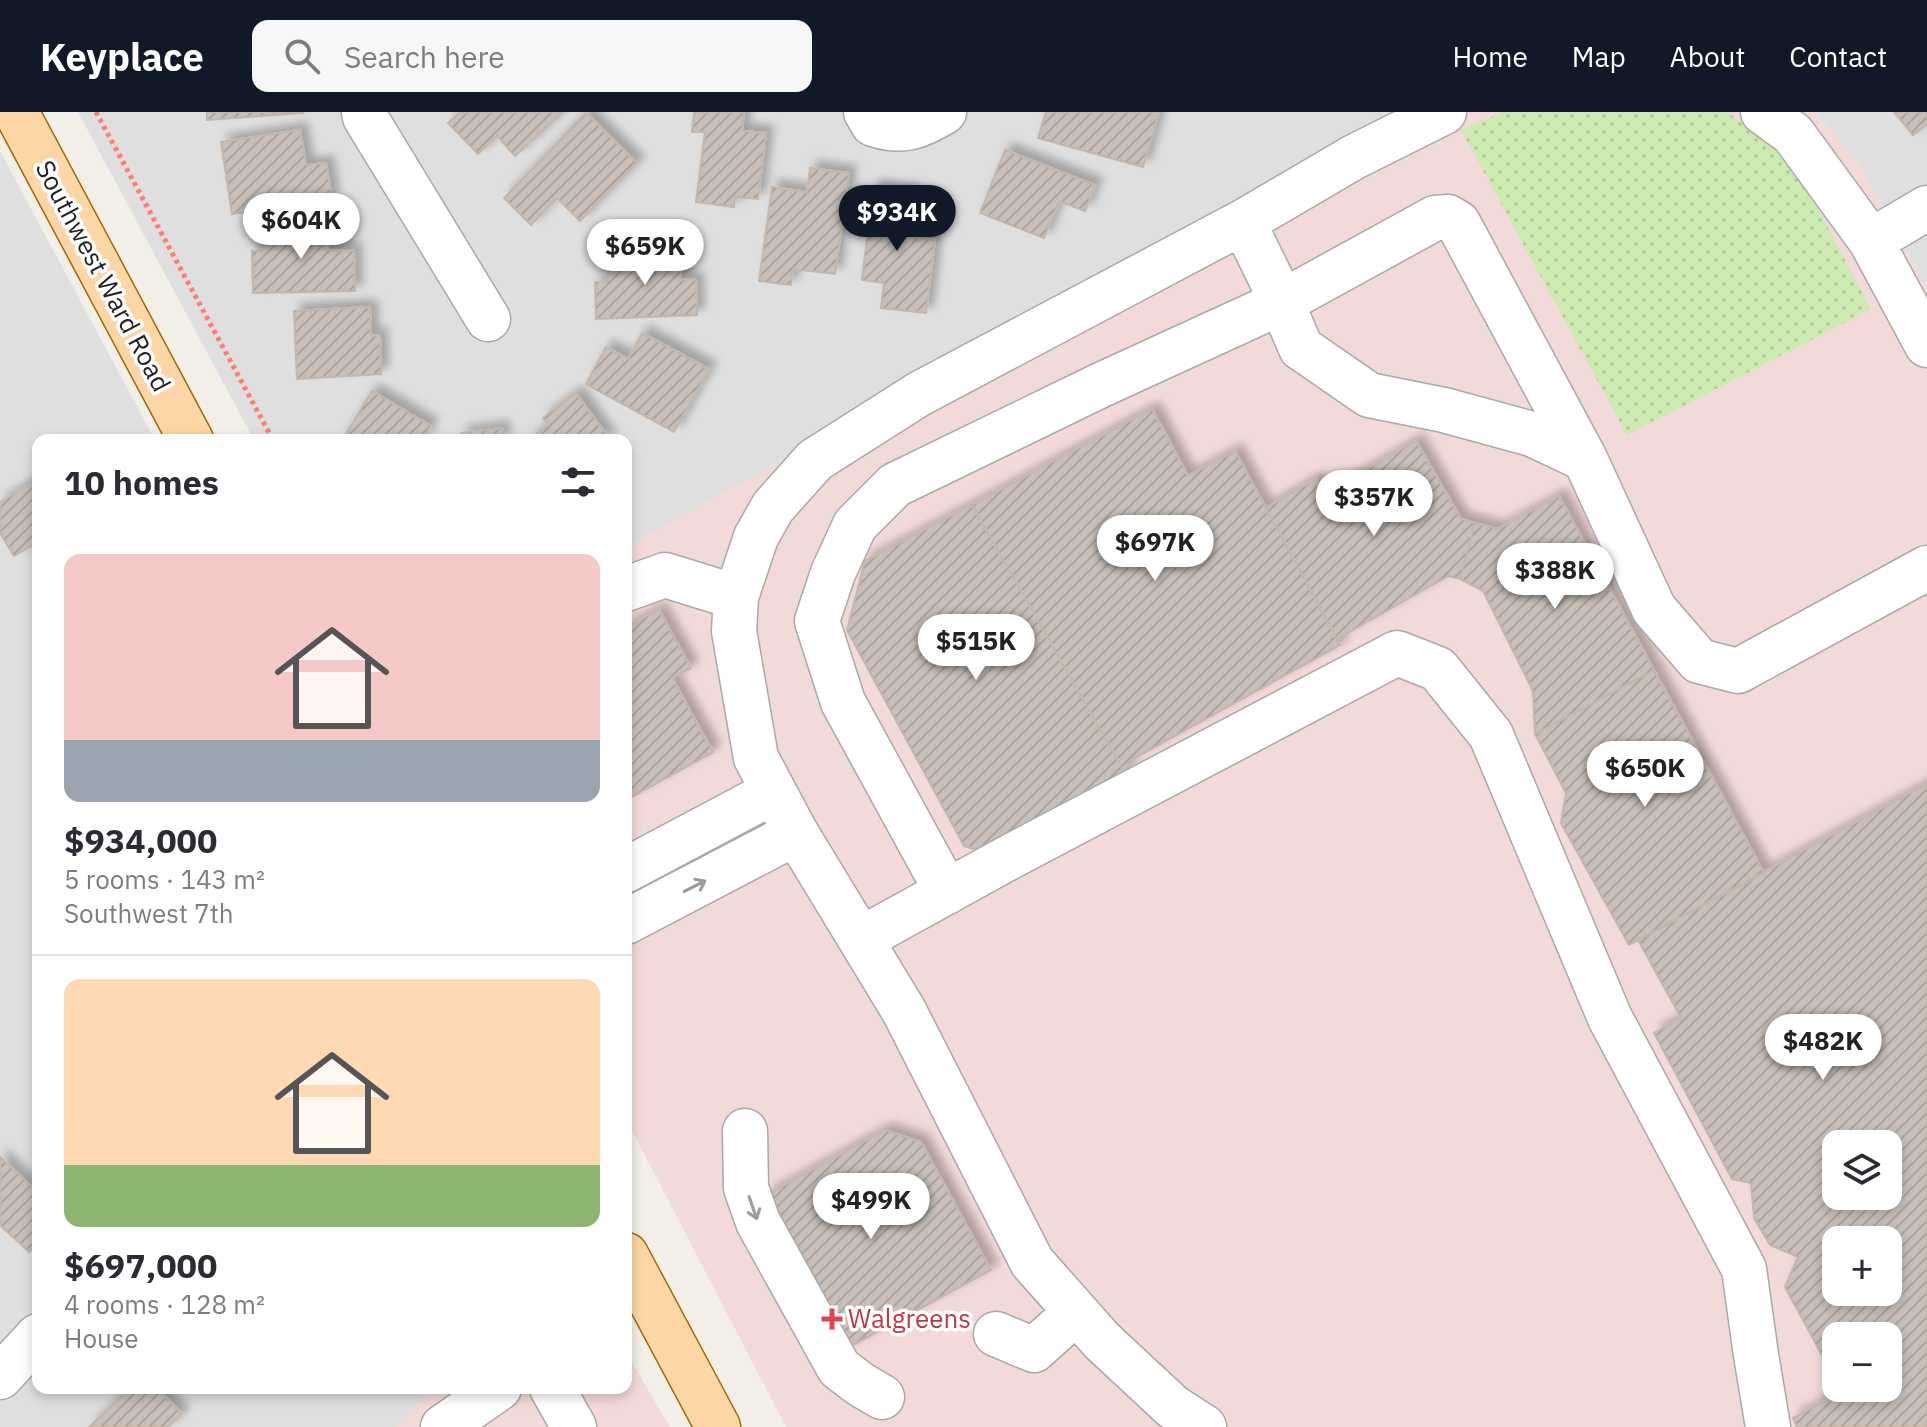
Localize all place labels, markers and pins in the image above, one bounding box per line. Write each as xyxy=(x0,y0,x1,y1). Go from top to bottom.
pin: $934K xyxy=(841,185,953,253)
pin: $604K xyxy=(245,193,357,261)
pin: $659K xyxy=(589,219,701,287)
pin: $357K xyxy=(1318,470,1430,538)
pin: $697K xyxy=(1099,515,1211,583)
pin: $388K xyxy=(1499,543,1611,611)
pin: $515K xyxy=(920,614,1032,682)
pin: $650K xyxy=(1589,741,1701,809)
pin: $482K xyxy=(1767,1014,1879,1082)
pin: $499K xyxy=(815,1173,927,1241)
place label: Walgreens xyxy=(848,1301,971,1335)
marker: Walgreens xyxy=(823,1310,841,1328)

